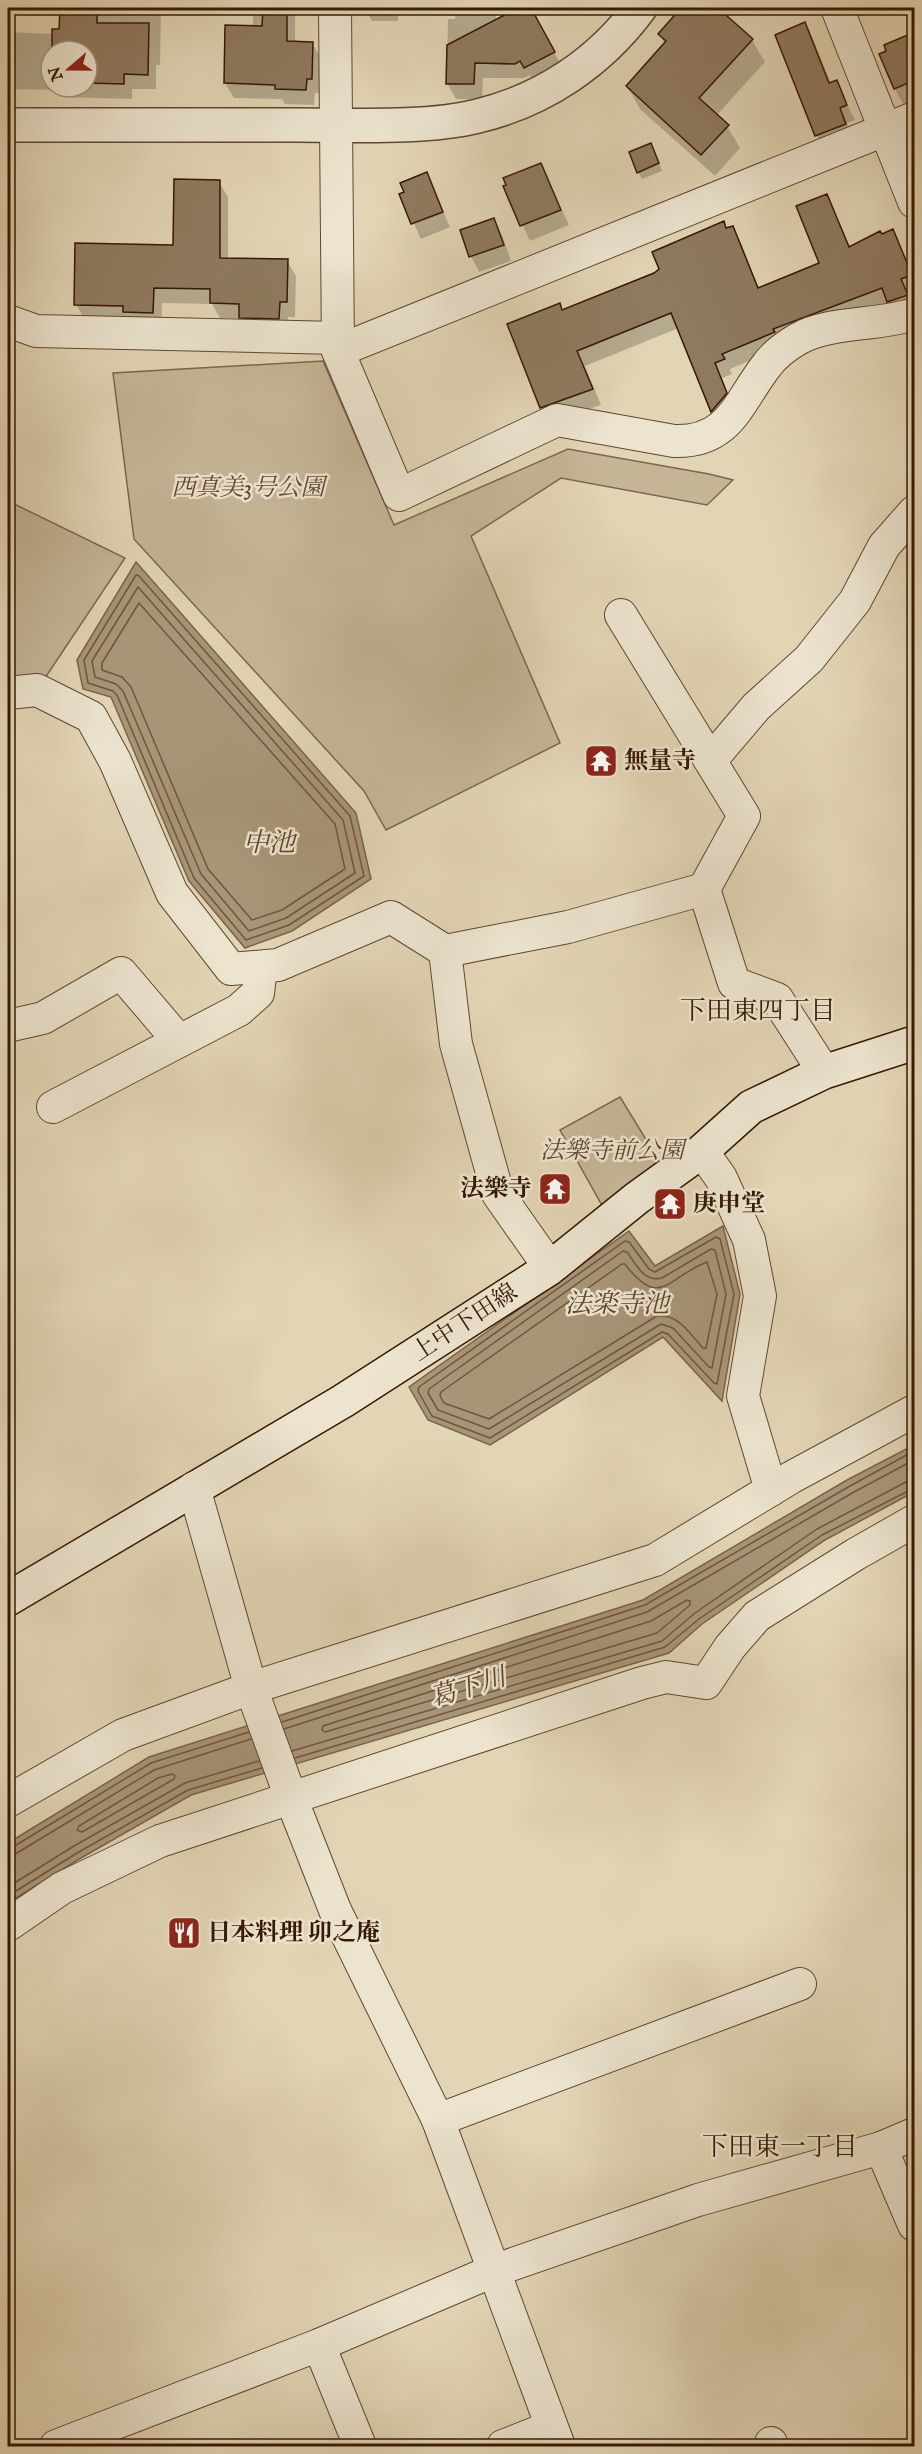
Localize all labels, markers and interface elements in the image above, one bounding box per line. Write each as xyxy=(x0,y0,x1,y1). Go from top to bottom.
north arrow xyxy=(39,39,99,99)
text: N xyxy=(45,63,69,84)
park label: 西真美3号公園 xyxy=(172,473,328,504)
temple icon: 無量寺 xyxy=(583,743,619,779)
place label: 無量寺 xyxy=(624,746,696,777)
water label: 中池 xyxy=(243,827,298,860)
district label: 下田東四丁目 xyxy=(680,995,836,1028)
park label: 法樂寺前公園 xyxy=(540,1136,688,1167)
temple icon: 法樂寺 xyxy=(537,1171,573,1207)
place label: 法樂寺 xyxy=(460,1174,532,1205)
temple icon: 庚申堂 xyxy=(652,1186,688,1222)
place label: 庚申堂 xyxy=(693,1189,765,1220)
street label: 上中下田線 xyxy=(406,1277,524,1369)
water label: 法楽寺池 xyxy=(565,1288,672,1321)
water label: 葛下川 xyxy=(426,1660,513,1715)
restaurant icon: 日本料理 卯之庵 xyxy=(166,1915,202,1951)
place label: 日本料理 卯之庵 xyxy=(207,1918,380,1949)
district label: 下田東一丁目 xyxy=(702,2131,858,2164)

